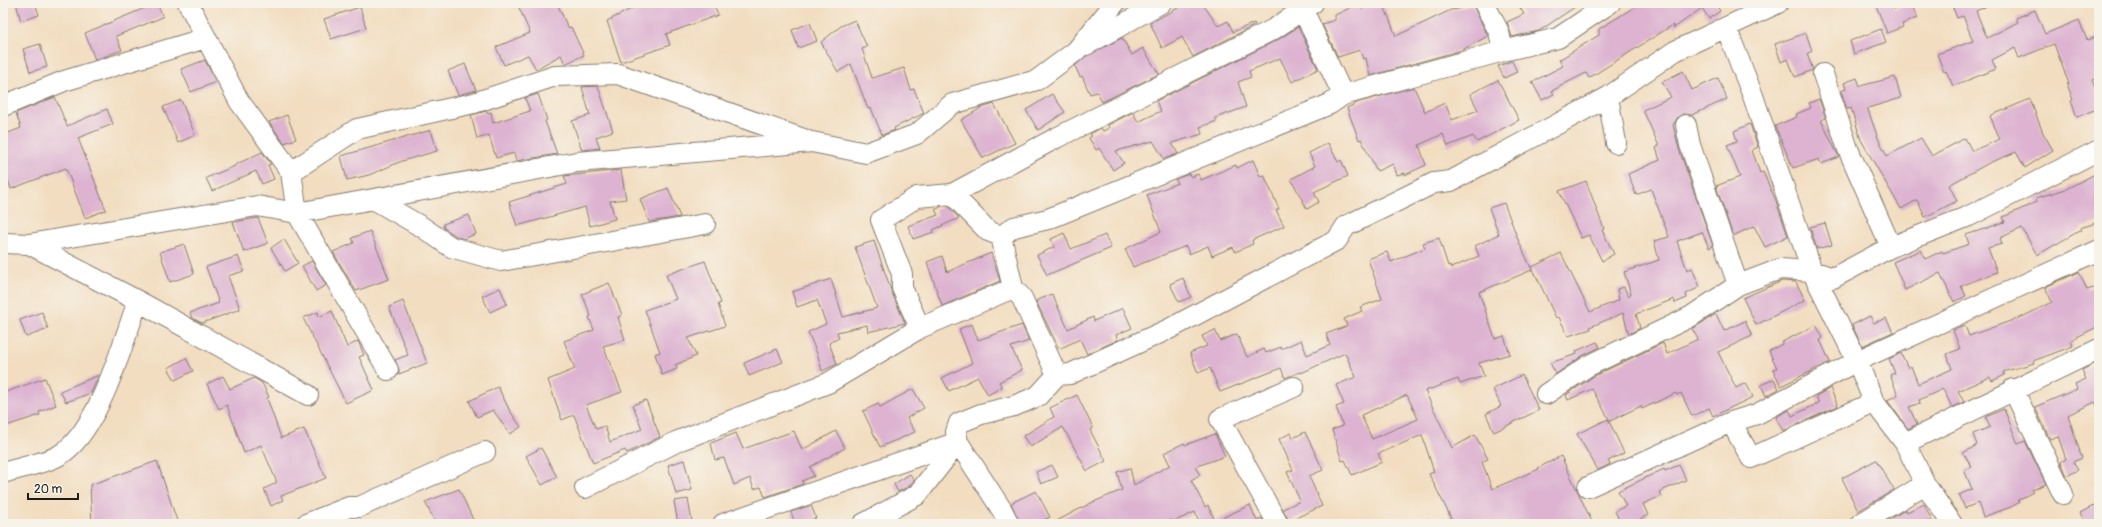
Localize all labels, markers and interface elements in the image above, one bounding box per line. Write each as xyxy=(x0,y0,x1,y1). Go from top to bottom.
scale bar xyxy=(28,475,78,501)
text: 20 m xyxy=(34,482,63,497)

